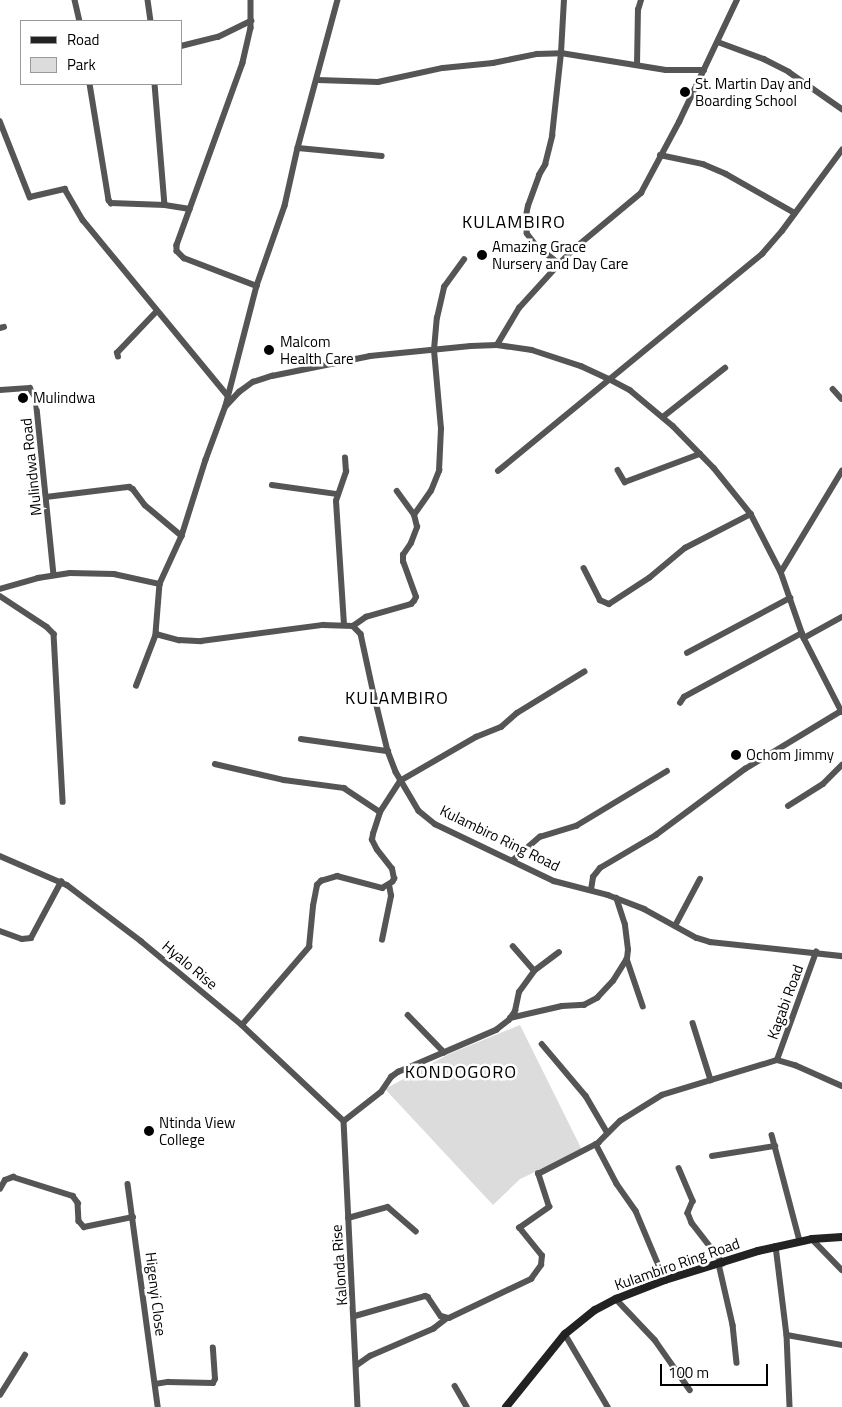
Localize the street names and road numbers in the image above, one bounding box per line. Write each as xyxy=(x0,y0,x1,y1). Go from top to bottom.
street label: Mulindwa Road xyxy=(17,417,45,517)
street label: Kulambiro Ring Road xyxy=(437,801,563,875)
street label: Hyalo Rise xyxy=(159,937,221,993)
street label: Kagabi Road xyxy=(763,962,807,1042)
street label: Kalonda Rise xyxy=(327,1224,351,1306)
street label: Kulambiro Ring Road xyxy=(612,1234,742,1294)
street label: Higenyi Close xyxy=(142,1251,170,1337)

